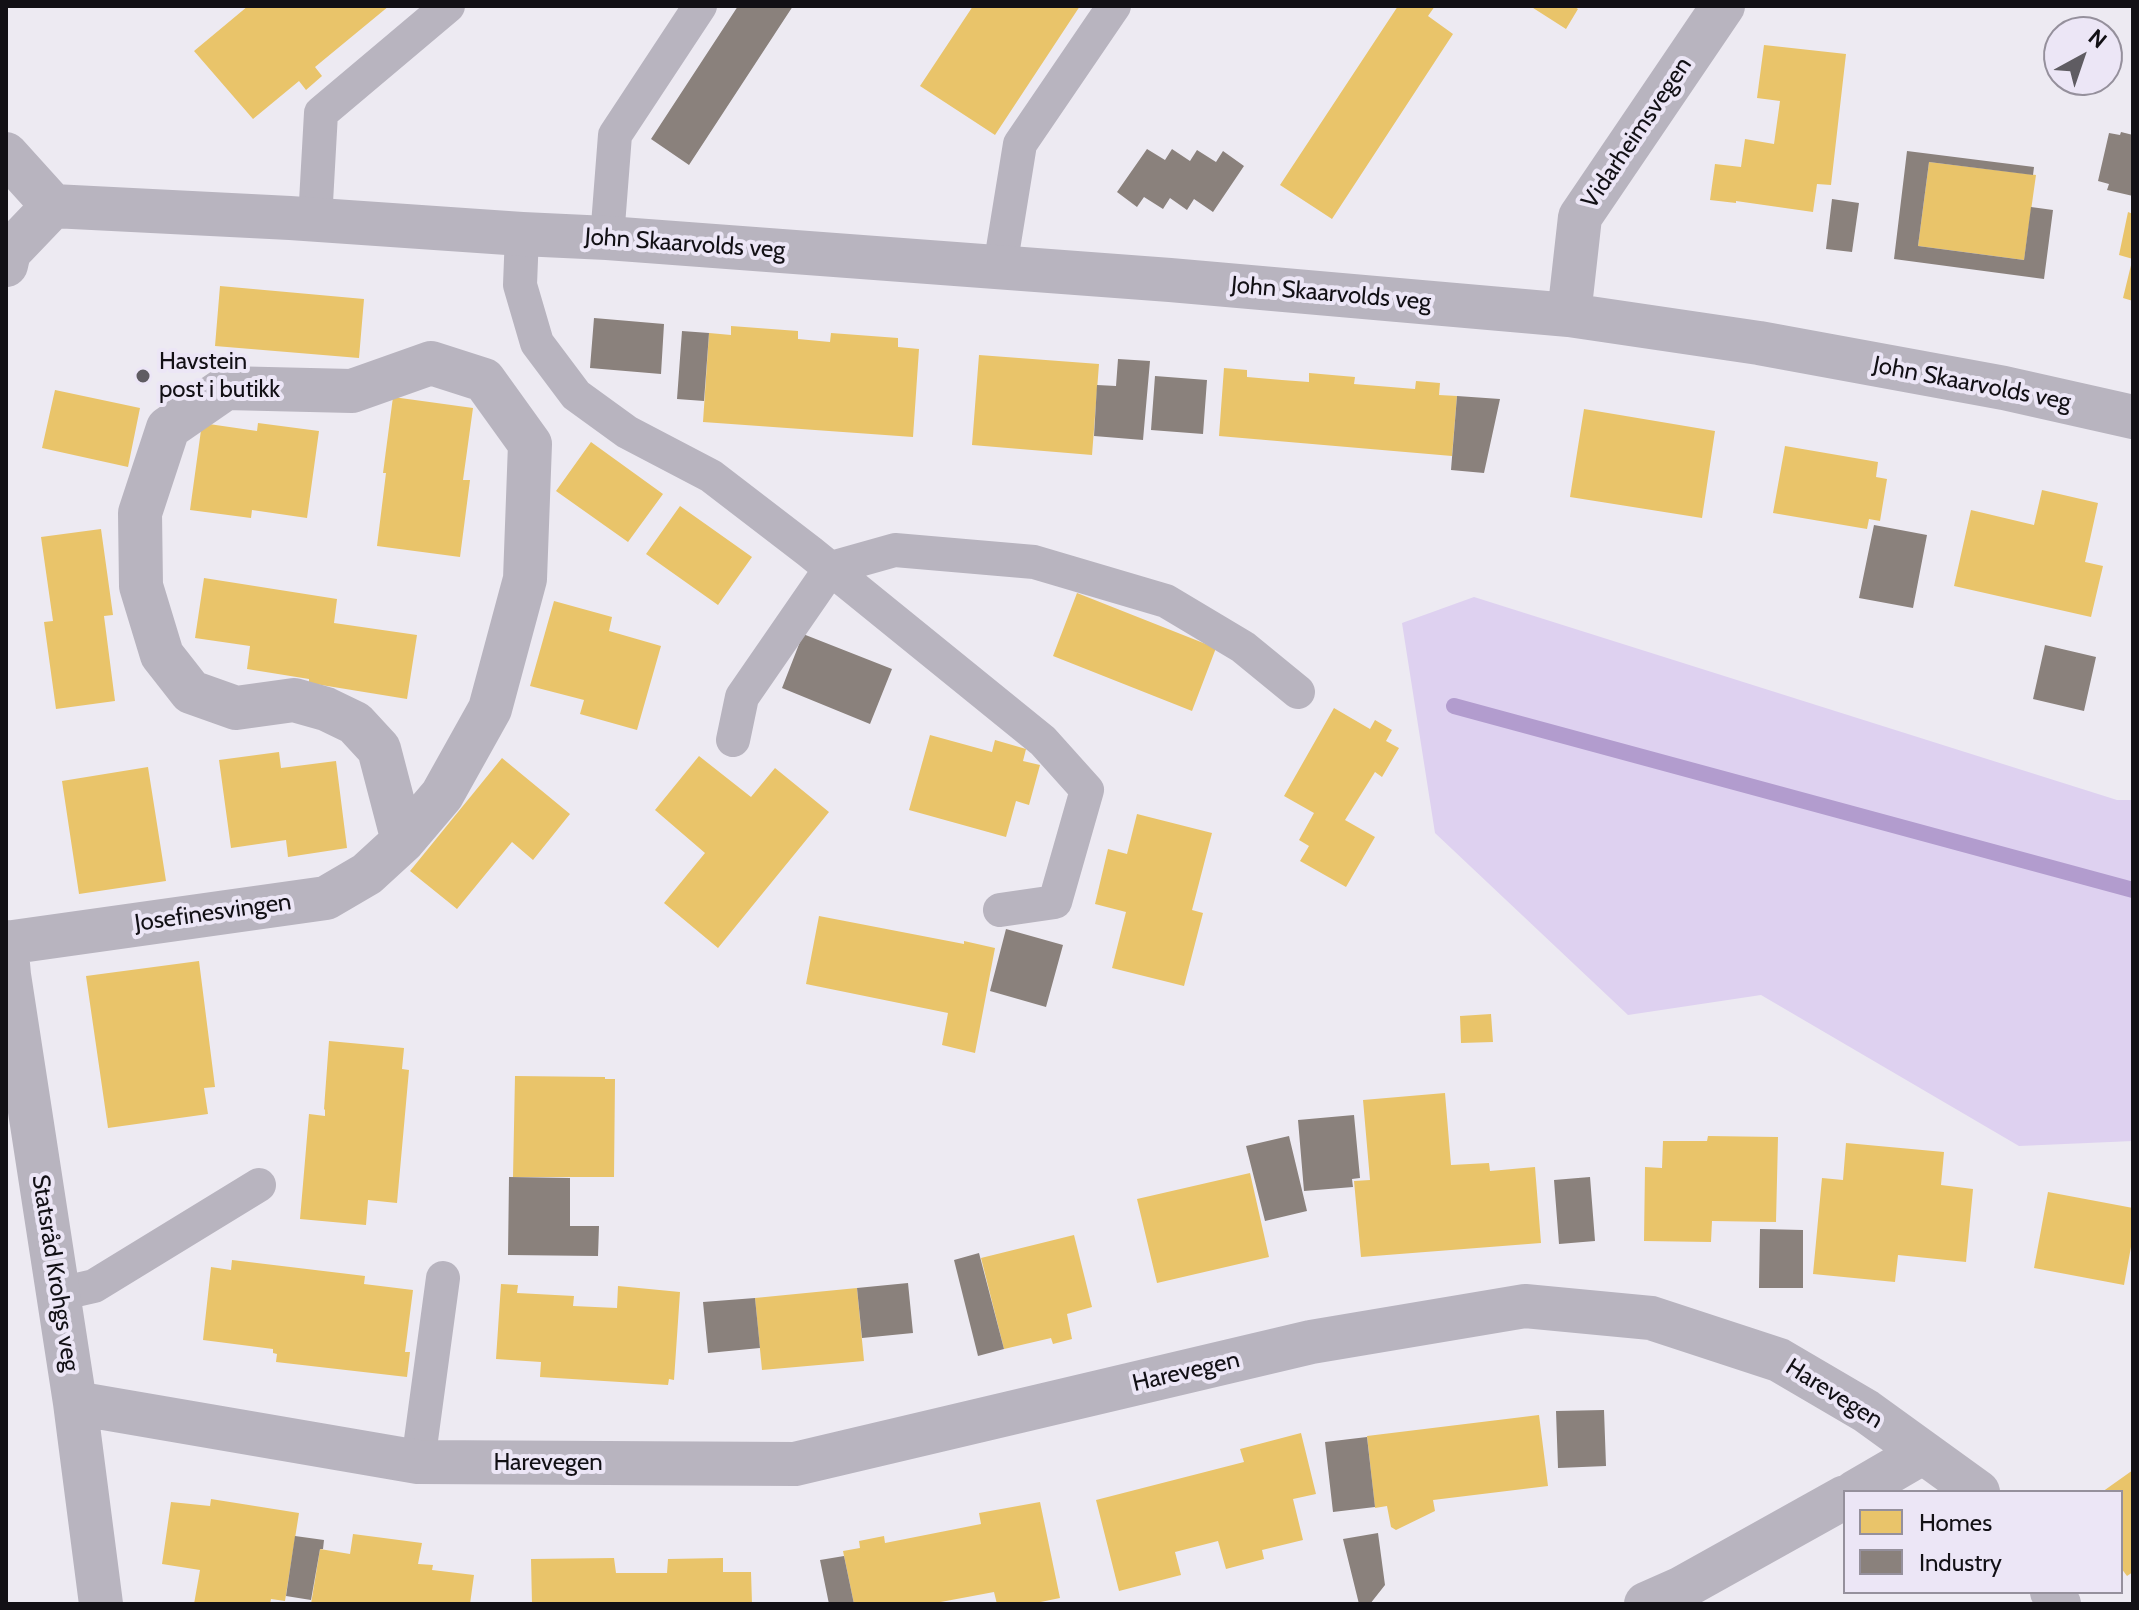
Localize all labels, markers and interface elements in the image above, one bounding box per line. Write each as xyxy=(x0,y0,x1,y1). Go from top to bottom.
north arrow xyxy=(2043,16,2123,96)
text: N xyxy=(2083,23,2112,54)
street label: Vidarheimsvegen xyxy=(1576,52,1698,214)
street label: John Skaarvolds veg xyxy=(584,223,786,265)
street label: John Skaarvolds veg xyxy=(1230,271,1432,317)
place label: Havstein post i butikk xyxy=(159,348,280,404)
street label: John Skaarvolds veg xyxy=(1871,351,2073,417)
marker: Havstein post i butikk xyxy=(134,367,152,385)
street label: Josefinesvingen xyxy=(133,888,293,938)
street label: Statsråd Krohgs veg xyxy=(25,1173,85,1373)
street label: Harevegen xyxy=(1130,1346,1242,1398)
street label: Harevegen xyxy=(1780,1353,1888,1435)
street label: Harevegen xyxy=(493,1449,603,1477)
legend xyxy=(1843,1490,2123,1594)
text: Homes xyxy=(1919,1508,1992,1537)
text: Industry xyxy=(1919,1548,2002,1577)

